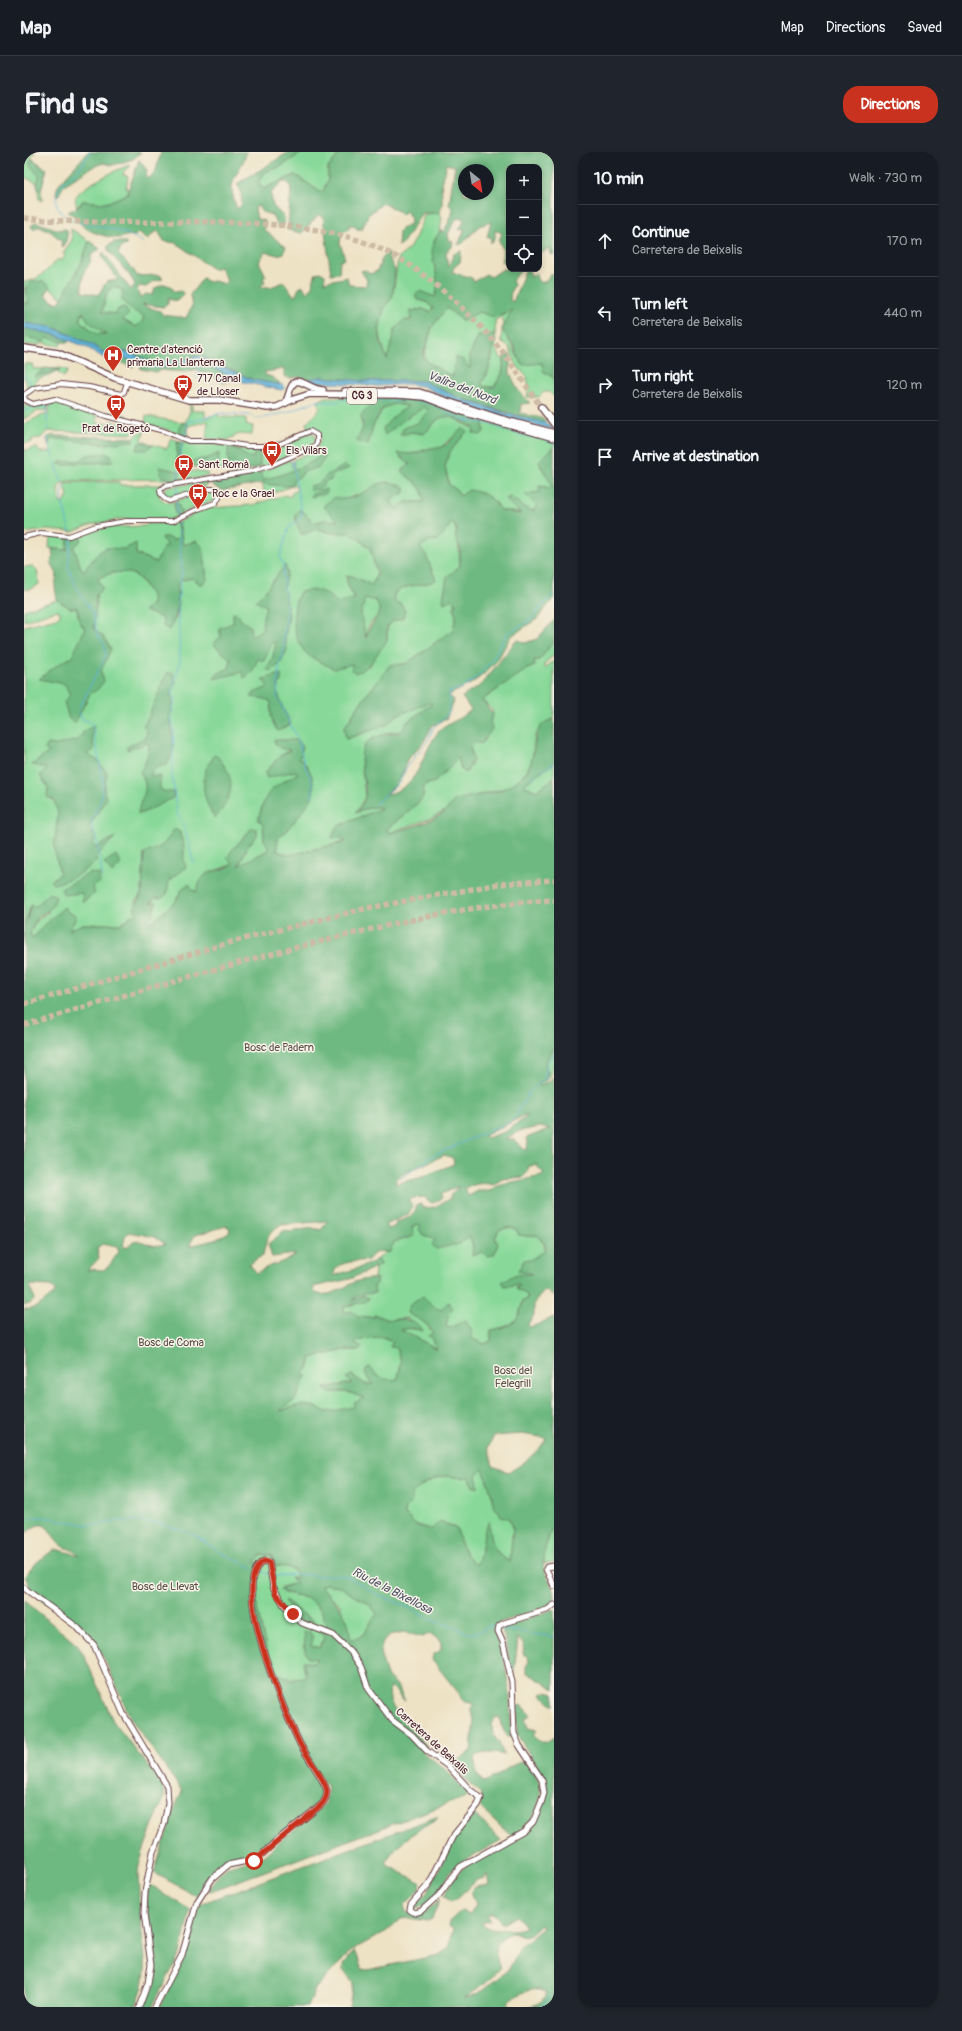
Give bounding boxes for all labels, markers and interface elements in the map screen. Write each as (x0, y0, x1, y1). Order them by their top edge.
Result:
text: Map (20, 16, 51, 40)
text: Map (781, 19, 804, 36)
text: Directions (826, 19, 885, 36)
text: Saved (907, 19, 942, 36)
button: Directions (843, 86, 938, 123)
text: Find us (24, 87, 108, 122)
north arrow (458, 164, 494, 200)
map controls (506, 164, 542, 272)
button: + (506, 164, 542, 200)
text: 10 min (594, 168, 644, 189)
text: Walk · 730 m (849, 170, 922, 186)
button: − (506, 200, 542, 236)
text: Continue (632, 223, 690, 242)
icon: ahead (594, 230, 616, 252)
text: 170 m (887, 233, 922, 249)
button: locate (506, 236, 542, 272)
text: Carretera de Beixalis (632, 242, 742, 258)
text: Turn left (632, 295, 688, 314)
icon: left (594, 302, 616, 324)
text: 440 m (884, 305, 922, 321)
text: Carretera de Beixalis (632, 314, 742, 330)
place label: Centre d'atenció primaria La Llanterna (127, 343, 225, 369)
hospital icon: Centre d'atenció primaria La Llanterna (102, 344, 124, 372)
text: Turn right (632, 367, 693, 386)
water label: Valira del Nord (426, 368, 500, 409)
place label: 717 Canal de Lloser (197, 372, 241, 398)
bus stop icon: 717 Canal de Lloser (172, 373, 194, 401)
icon: right (594, 374, 616, 396)
text: 120 m (886, 377, 922, 393)
text: Carretera de Beixalis (632, 386, 742, 402)
road number: CG 3 (347, 388, 377, 404)
bus stop icon: Prat de Rogetó (105, 393, 127, 421)
place label: Prat de Rogetó (82, 422, 150, 435)
bus stop icon: Els Vilars (261, 439, 283, 467)
place label: Els Vilars (286, 444, 327, 457)
icon: arrive (594, 446, 616, 468)
text: Arrive at destination (632, 447, 759, 466)
bus stop icon: Sant Romà (173, 453, 195, 481)
place label: Sant Romà (198, 458, 249, 471)
bus stop icon: Roc e la Grael (187, 482, 209, 510)
place label: Roc e la Grael (212, 487, 275, 500)
park label: Bosc de Padern (244, 1041, 314, 1054)
park label: Bosc de Coma (138, 1336, 204, 1349)
park label: Bosc del Felegrill (494, 1364, 532, 1390)
water label: Riu de la Bixellosa (350, 1565, 436, 1618)
park label: Bosc de Llevat (132, 1580, 199, 1593)
route end (284, 1605, 302, 1623)
street label: Carretera de Beixalis (393, 1705, 471, 1777)
route start (245, 1852, 263, 1870)

